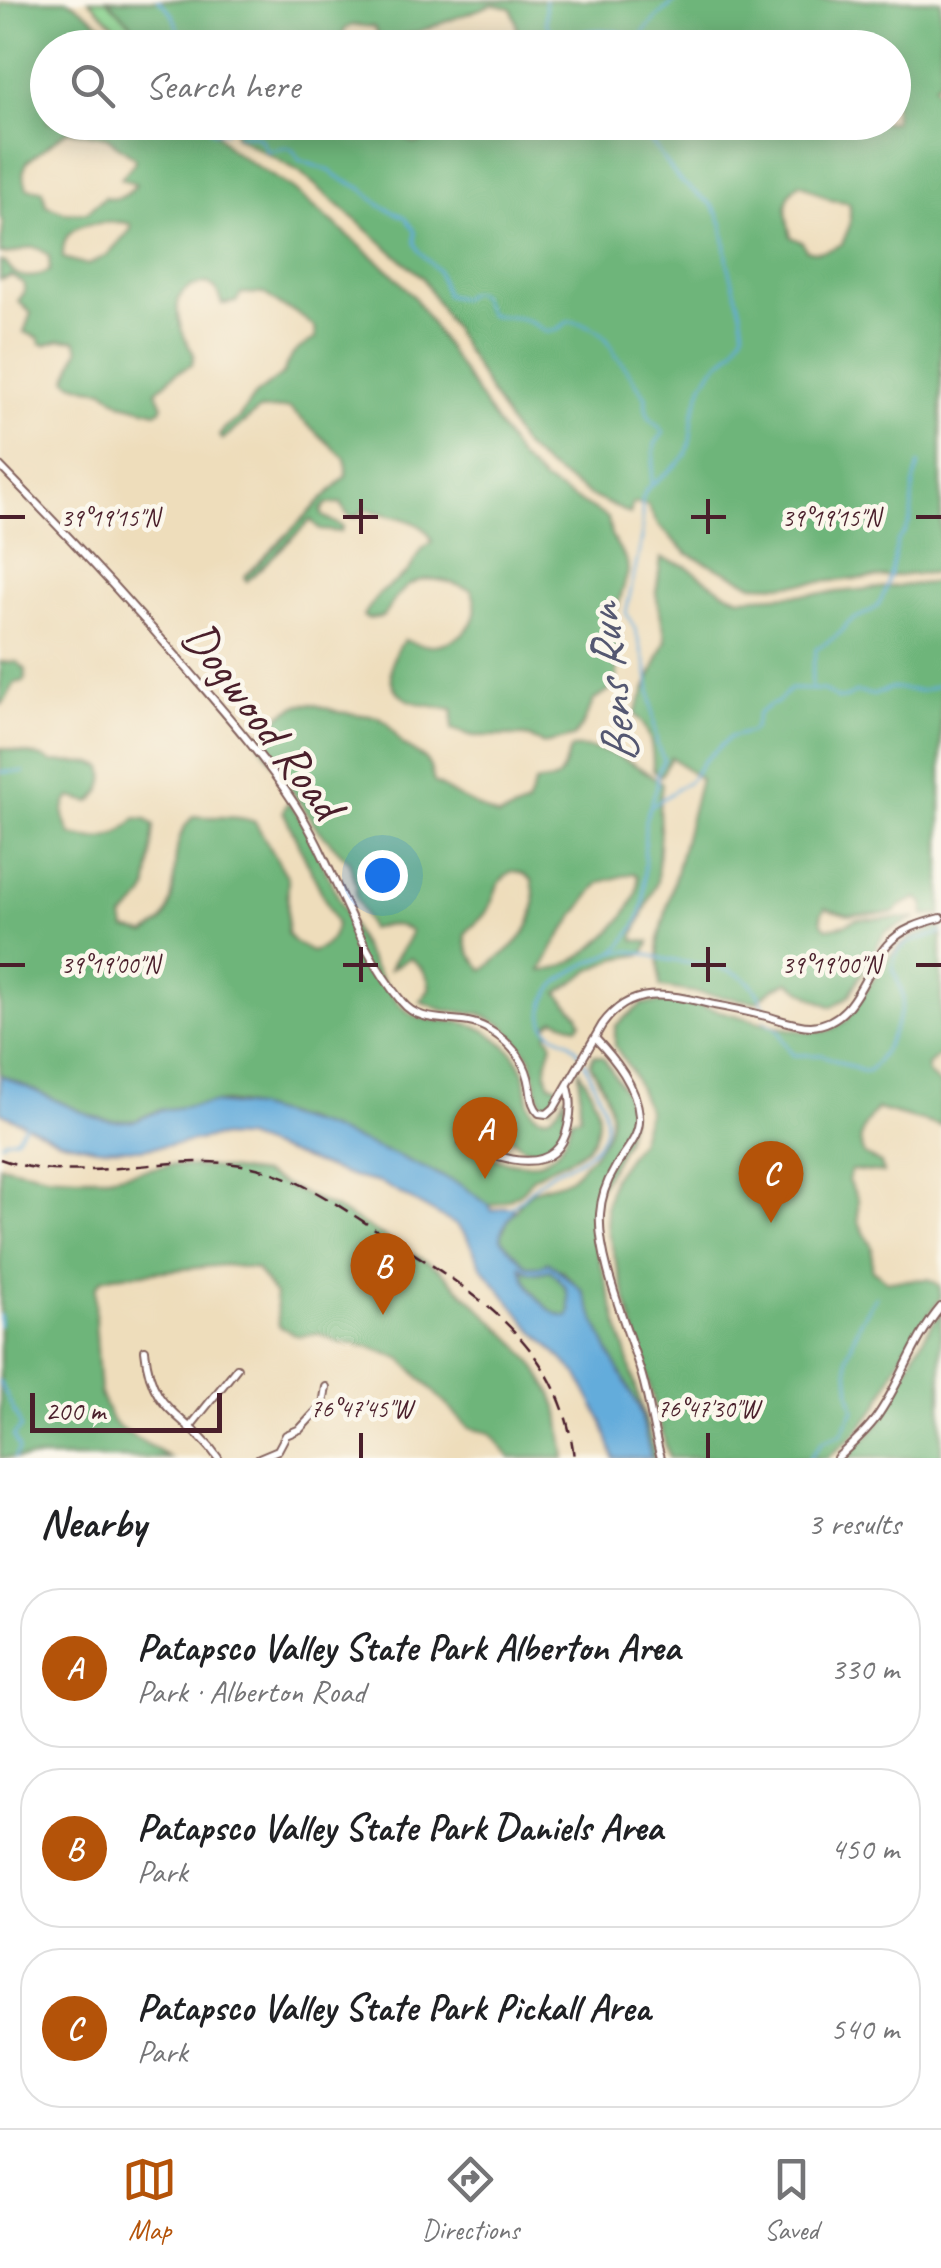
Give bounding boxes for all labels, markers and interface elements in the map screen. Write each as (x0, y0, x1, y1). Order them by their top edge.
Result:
search box (30, 30, 911, 140)
icon: search (65, 58, 120, 113)
text: Search here (145, 62, 300, 109)
text: 39°19'15"N (61, 502, 163, 534)
text: 39°19'15"N (782, 502, 884, 534)
water label: Bens Run (570, 597, 652, 768)
street label: Dogwood Road (170, 609, 361, 836)
your location (357, 850, 408, 901)
text: 39°19'00"N (61, 949, 163, 981)
text: 39°19'00"N (782, 949, 884, 981)
pin: A (452, 1096, 518, 1179)
pin: C (738, 1140, 804, 1223)
pin: B (350, 1232, 416, 1315)
scale bar (30, 1388, 222, 1432)
text: 200 m (45, 1393, 105, 1428)
text: 76°47'45"W (310, 1393, 416, 1425)
text: 76°47'30"W (657, 1393, 763, 1425)
text: Nearby (40, 1497, 146, 1550)
text: 3 results (807, 1503, 901, 1544)
text: Patapsco Valley State Park Alberton Area (137, 1624, 680, 1671)
text: A (66, 1648, 83, 1689)
text: 330 m (830, 1648, 899, 1689)
text: Park · Alberton Road (137, 1671, 365, 1712)
text: Patapsco Valley State Park Daniels Area (137, 1804, 663, 1851)
text: B (66, 1828, 83, 1869)
text: 450 m (830, 1828, 899, 1869)
text: Park (137, 1851, 188, 1892)
text: Patapsco Valley State Park Pickall Area (137, 1984, 650, 2031)
text: C (67, 2008, 82, 2049)
text: 540 m (830, 2008, 899, 2049)
text: Park (137, 2031, 188, 2072)
tab: Map (122, 2152, 177, 2247)
tab: Directions (422, 2152, 519, 2247)
tab: Saved (764, 2152, 819, 2247)

